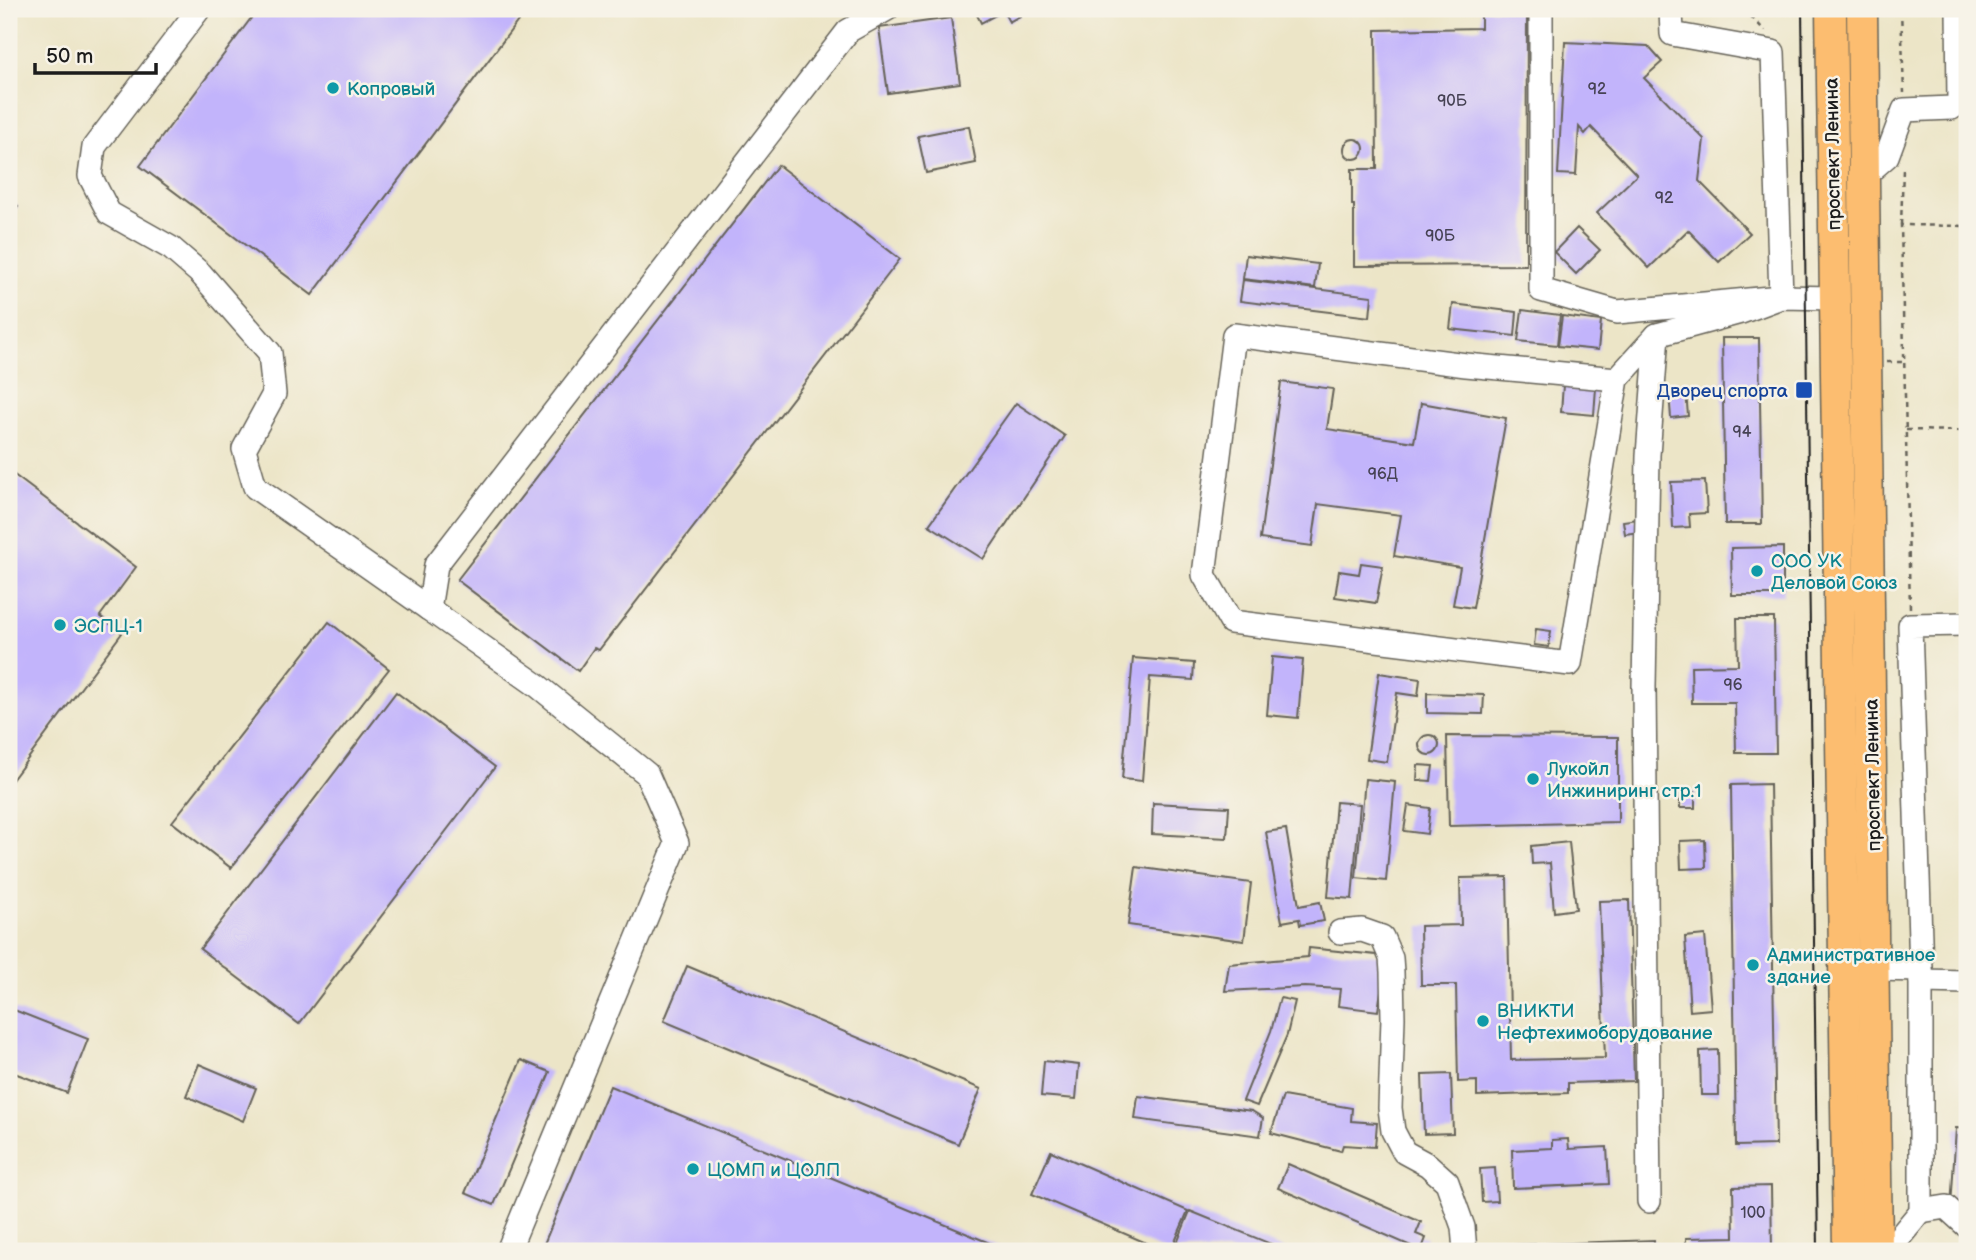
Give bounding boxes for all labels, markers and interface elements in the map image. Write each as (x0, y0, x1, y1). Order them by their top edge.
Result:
scale bar (35, 32, 156, 76)
text: 50 m (46, 44, 93, 69)
street label: проспект Ленина (1821, 77, 1846, 230)
place label: Копровый (347, 78, 435, 101)
marker: Копровый (325, 80, 341, 96)
house number: 92 (1588, 80, 1607, 99)
house number: 90Б (1437, 92, 1468, 111)
house number: 92 (1655, 189, 1674, 208)
house number: 90Б (1425, 227, 1456, 246)
place label: Дворец спорта (1657, 380, 1788, 403)
marker: Дворец спорта (1794, 380, 1814, 400)
house number: 94 (1732, 423, 1752, 442)
house number: 96Д (1368, 465, 1398, 484)
place label: ООО УК Деловой Союз (1771, 550, 1897, 595)
marker: ООО УК Деловой Союз (1749, 563, 1765, 579)
place label: ЭСПЦ-1 (74, 615, 143, 638)
marker: ЭСПЦ-1 (52, 617, 68, 633)
house number: 96 (1723, 676, 1743, 695)
street label: проспект Ленина (1861, 698, 1886, 851)
place label: Лукойл Инжиниринг стр.1 (1546, 758, 1702, 803)
marker: Лукойл Инжиниринг стр.1 (1525, 771, 1541, 787)
place label: Административное здание (1766, 944, 1936, 989)
marker: Административное здание (1745, 957, 1761, 973)
place label: ВНИКТИ Нефтехимоборудование (1497, 1000, 1713, 1045)
marker: ВНИКТИ Нефтехимоборудование (1475, 1013, 1491, 1029)
place label: ЦОМП и ЦОЛП (707, 1159, 840, 1182)
marker: ЦОМП и ЦОЛП (685, 1161, 701, 1177)
house number: 100 (1740, 1204, 1766, 1223)

